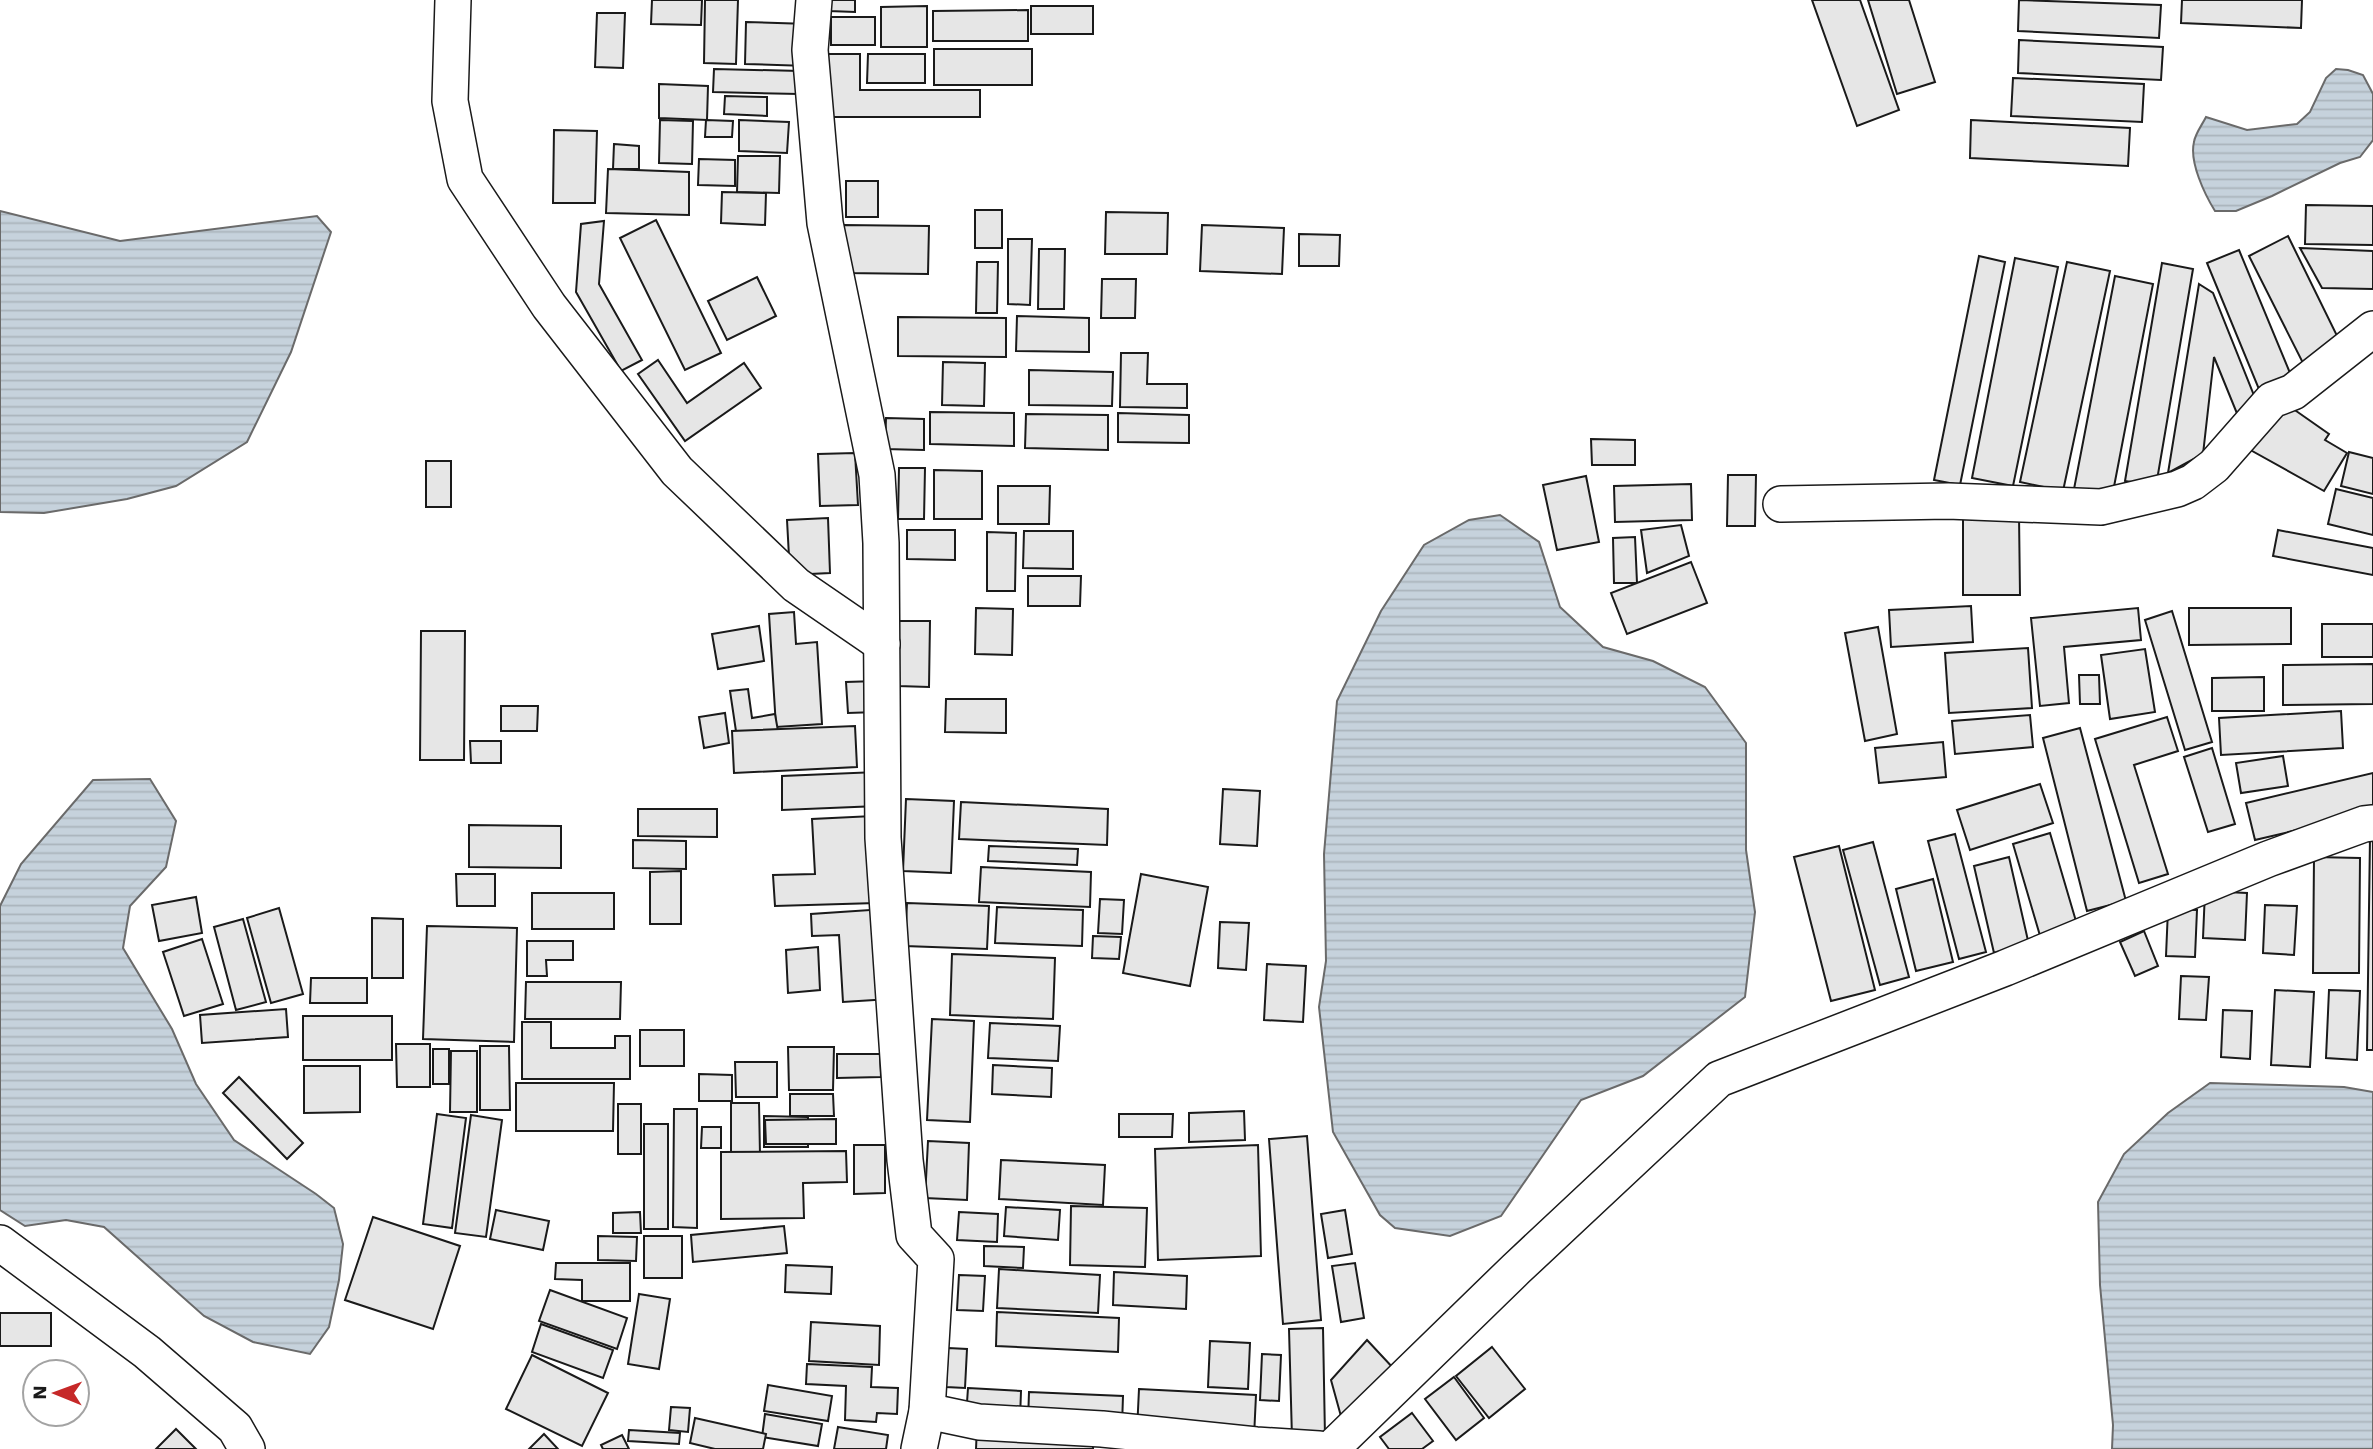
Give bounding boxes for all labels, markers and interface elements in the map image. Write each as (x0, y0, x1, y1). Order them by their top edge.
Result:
north arrow (21, 1358, 91, 1428)
text: N (28, 1385, 51, 1400)

